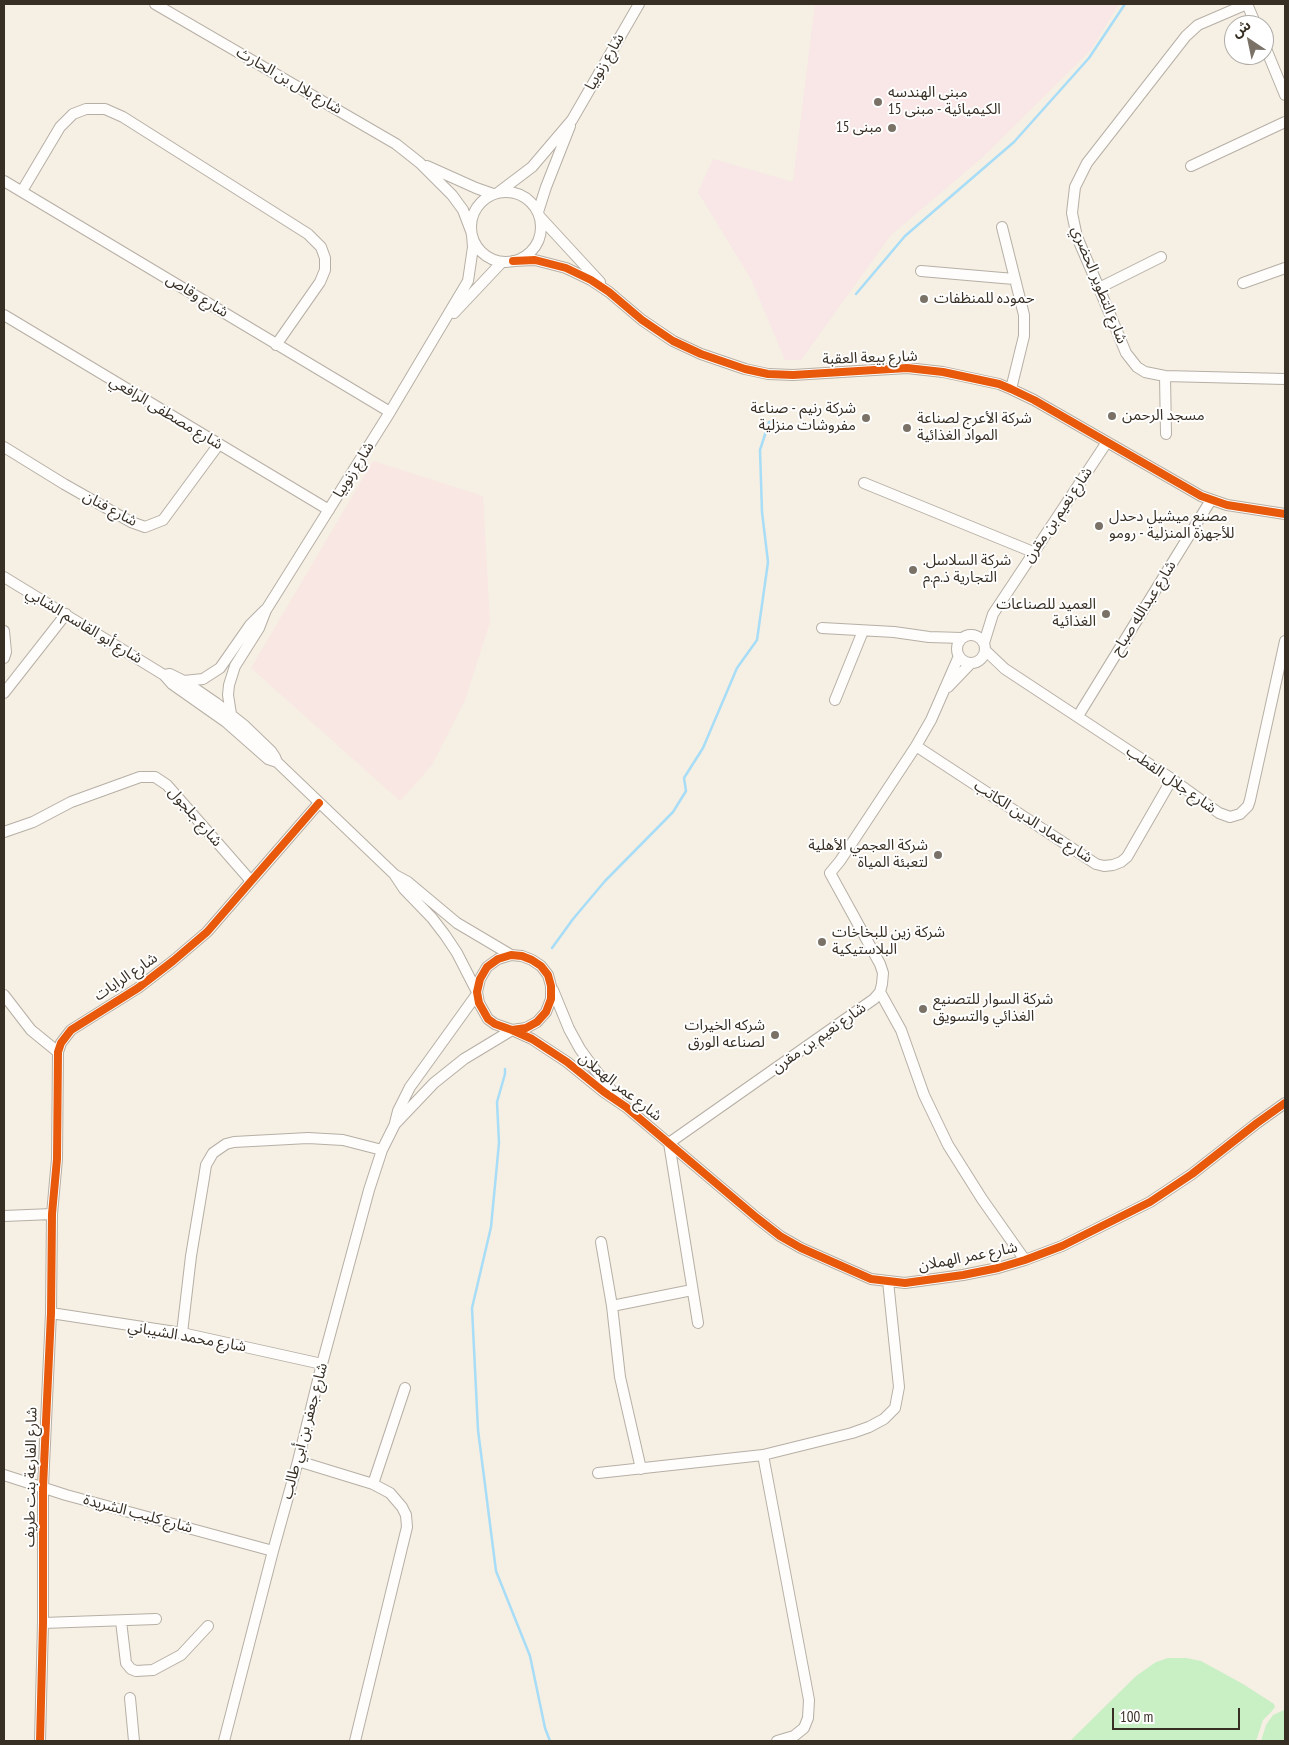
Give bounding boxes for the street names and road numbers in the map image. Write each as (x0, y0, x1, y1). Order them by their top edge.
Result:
street label: شارع زنوبيا (582, 30, 628, 94)
street label: شارع بلال بن الحارث (233, 43, 345, 119)
street label: شارع التطوير الحضري (1067, 223, 1131, 347)
street label: شارع وقاص (162, 270, 232, 322)
street label: شارع بيعة العقبة (822, 347, 918, 369)
street label: شارع مصطفى الرافعي (106, 372, 226, 454)
street label: شارع زنوبيا (330, 439, 378, 501)
street label: شارع نعيم بن مقرن (1019, 464, 1097, 566)
street label: شارع فنان (80, 487, 140, 531)
street label: شارع عبدالله صباح (1108, 557, 1180, 659)
street label: شارع أبو القاسم الشابي (23, 584, 145, 668)
street label: شارع جلال القطب (1123, 742, 1219, 818)
street label: شارع عماد الدين الكاتب (970, 777, 1096, 867)
street label: شارع جلجول (164, 784, 226, 850)
street label: شارع الرايات (91, 949, 161, 1005)
street label: شارع نعيم بن مقرن (768, 999, 870, 1077)
street label: شارع عمر الهملان (575, 1049, 665, 1125)
street label: شارع عمر الهملان (917, 1239, 1019, 1275)
street label: شارع محمد الشيباني (126, 1318, 248, 1356)
street label: شارع جعفر بن أبي طالب (278, 1361, 332, 1501)
street label: شارع الفارعة بنت طريف (21, 1407, 41, 1547)
street label: شارع كليب الشريدة (81, 1491, 195, 1537)

